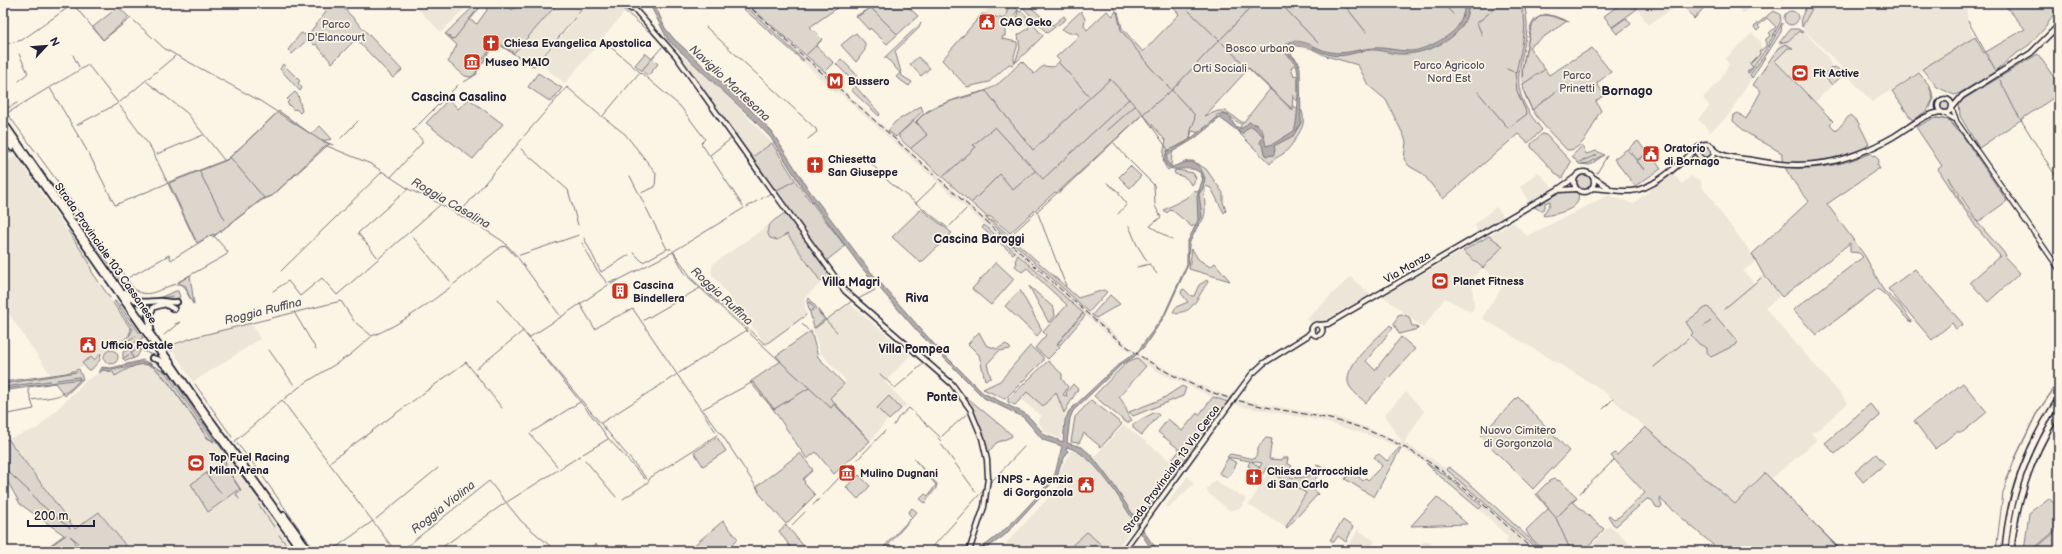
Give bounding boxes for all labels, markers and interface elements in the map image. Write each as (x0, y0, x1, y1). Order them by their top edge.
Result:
public building icon: CAG Geko (977, 12, 997, 32)
place label: CAG Geko (1000, 16, 1052, 29)
park label: Parco D'Elancourt (307, 18, 366, 44)
north arrow (26, 26, 66, 66)
church icon: Chiesa Evangelica Apostolica (481, 33, 501, 53)
text: N (47, 35, 62, 48)
place label: Chiesa Evangelica Apostolica (504, 37, 652, 50)
water label: Naviglio Martesana (686, 42, 773, 125)
park label: Bosco urbano (1225, 42, 1295, 55)
museum icon: Museo MAIO (462, 52, 482, 72)
place label: Museo MAIO (485, 56, 550, 69)
park label: Parco Agricolo Nord Est (1413, 59, 1485, 85)
park label: Orti Sociali (1193, 62, 1247, 75)
sports icon: Fit Active (1790, 63, 1810, 83)
place label: Fit Active (1813, 67, 1859, 80)
park label: Parco Prinetti (1559, 69, 1595, 95)
metro station icon: Bussero (825, 71, 845, 91)
place label: Bussero (848, 75, 889, 88)
district label: Bornago (1601, 83, 1653, 99)
district label: Cascina Casalino (411, 90, 507, 105)
place label: Oratorio di Bornago (1664, 142, 1719, 168)
public building icon: Oratorio di Bornago (1641, 144, 1661, 164)
place label: Chiesetta San Giuseppe (828, 153, 898, 179)
church icon: Chiesetta San Giuseppe (805, 155, 825, 175)
water label: Roggia Casalina (409, 175, 493, 232)
street label: Strada Provinciale 103 Cassanese (52, 180, 160, 327)
district label: Cascina Baroggi (934, 232, 1024, 247)
street label: Via Monza (1382, 249, 1433, 286)
water label: Roggia Ruffina (688, 264, 756, 329)
sports icon: Planet Fitness (1430, 271, 1450, 291)
district label: Villa Magri (822, 275, 880, 290)
place label: Planet Fitness (1453, 275, 1525, 288)
place label: Cascina Bindellera (633, 279, 685, 305)
building icon: Cascina Bindellera (610, 281, 630, 301)
district label: Riva (905, 291, 929, 306)
water label: Roggia Ruffina (223, 295, 304, 328)
public building icon: Ufficio Postale (78, 335, 98, 355)
place label: Ufficio Postale (101, 339, 173, 352)
district label: Villa Pompea (878, 342, 950, 357)
district label: Ponte (926, 390, 958, 405)
street label: Strada Provinciale 13 Via Cerca (1120, 403, 1222, 536)
park label: Nuovo Cimitero di Gorgonzola (1480, 424, 1556, 450)
place label: Top Fuel Racing Milan Arena (209, 451, 289, 477)
sports icon: Top Fuel Racing Milan Arena (186, 453, 206, 473)
museum icon: Mulino Dugnani (837, 463, 857, 483)
place label: Chiesa Parrocchiale di San Carlo (1267, 465, 1368, 491)
place label: Mulino Dugnani (860, 467, 938, 480)
church icon: Chiesa Parrocchiale di San Carlo (1244, 467, 1264, 487)
place label: INPS - Agenzia di Gorgonzola (997, 473, 1073, 499)
public building icon: INPS - Agenzia di Gorgonzola (1076, 475, 1096, 495)
water label: Roggia Violina (408, 478, 479, 537)
scale bar (28, 502, 94, 528)
text: 200 m (34, 509, 68, 524)

